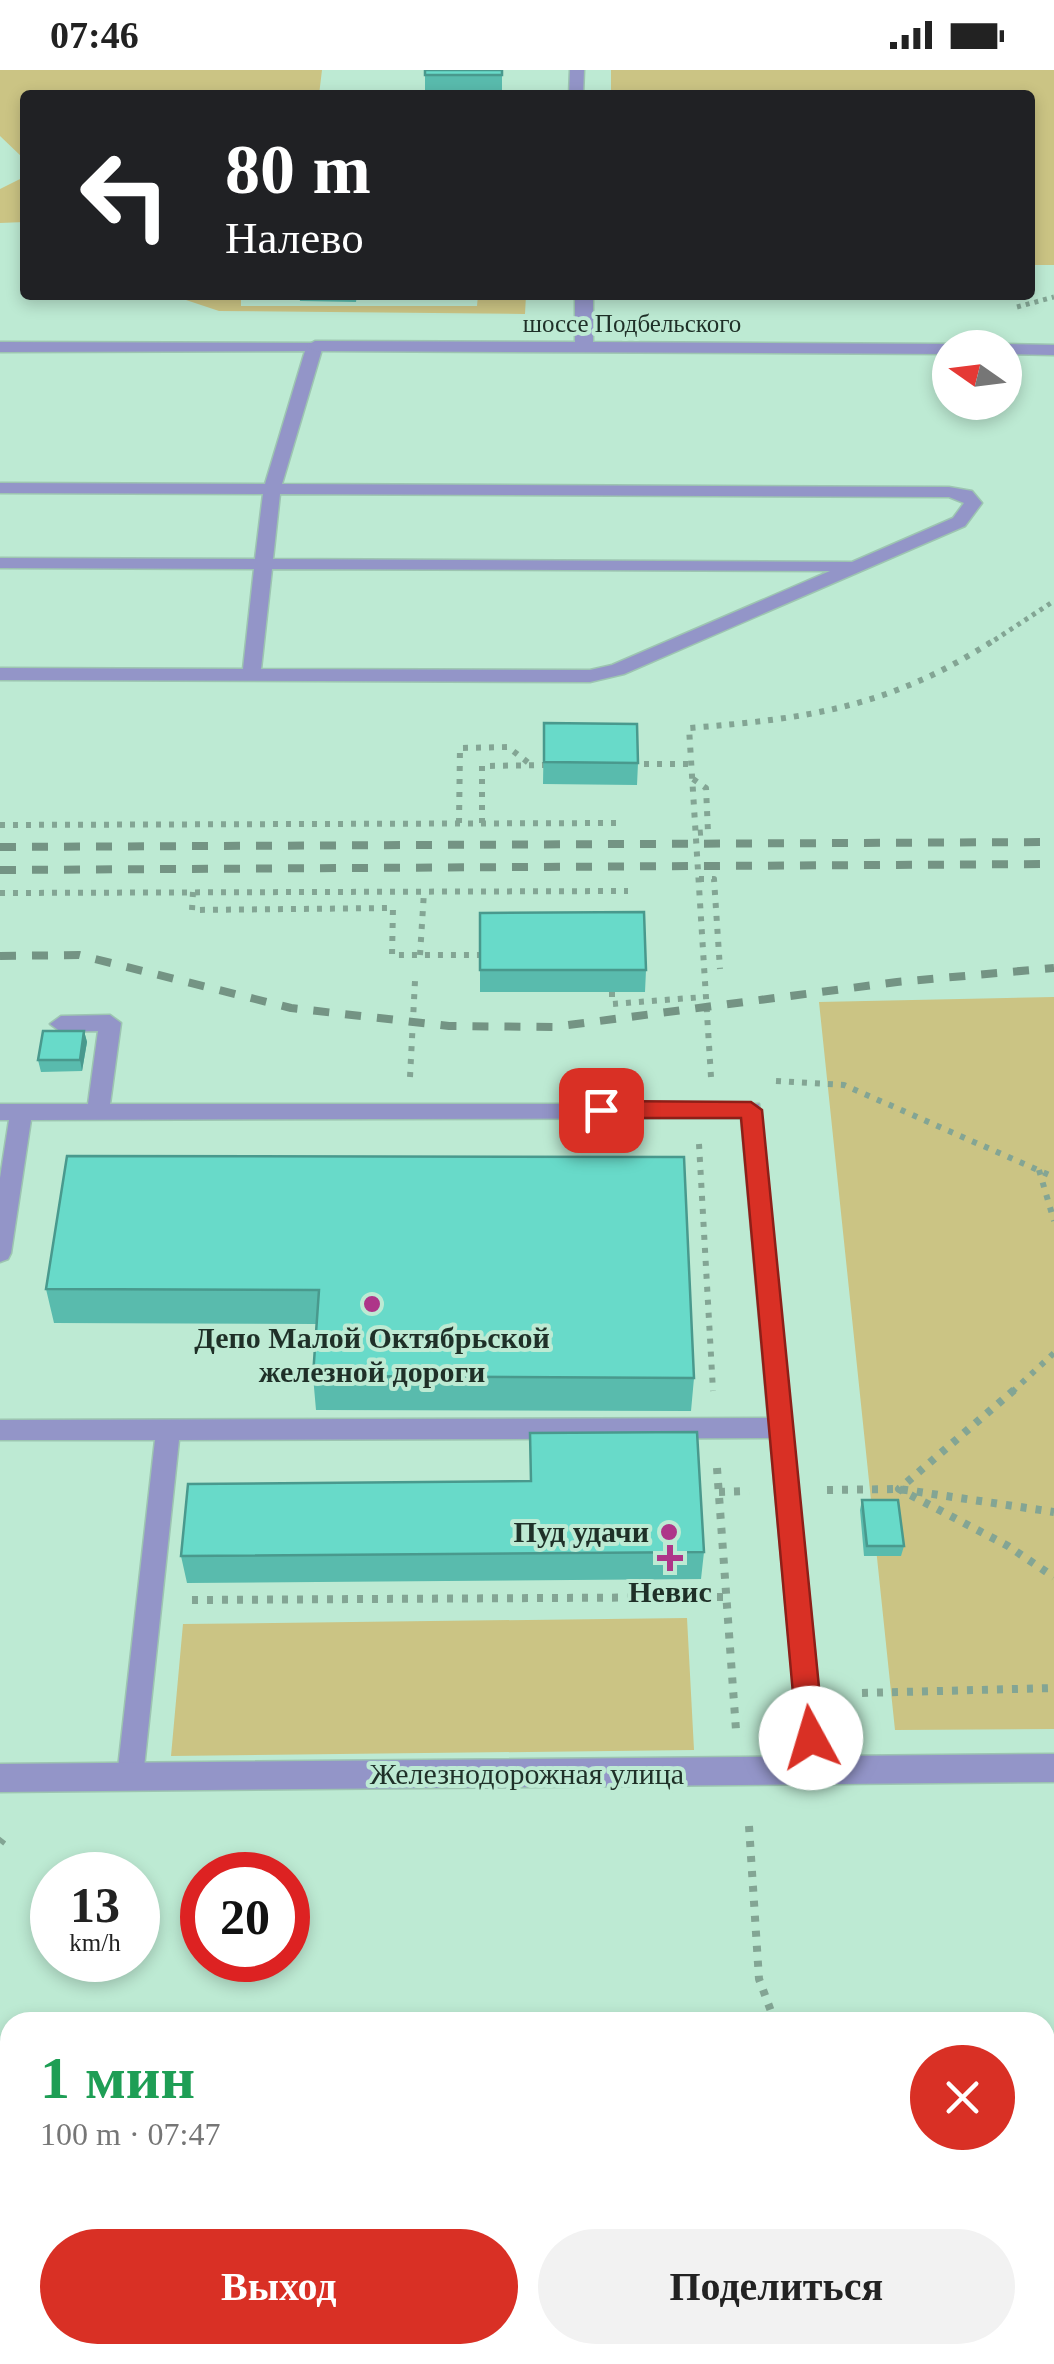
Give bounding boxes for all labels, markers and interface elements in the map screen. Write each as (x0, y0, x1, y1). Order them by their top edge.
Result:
text: 07:46 (50, 14, 139, 56)
icon: left (60, 130, 190, 260)
text: 80 m (225, 131, 371, 208)
text: Налево (225, 213, 364, 263)
street label: шоссе Подбельского (523, 310, 741, 337)
north arrow (932, 330, 1022, 420)
map controls (932, 330, 1022, 420)
pin (559, 1068, 644, 1153)
icon: arrive (574, 1083, 629, 1138)
marker: Депо Малой Октябрьской железной дороги (361, 1293, 383, 1315)
place label: Депо Малой Октябрьской железной дороги (194, 1321, 550, 1388)
place label: Пуд удачи (514, 1515, 649, 1548)
marker: Пуд удачи (658, 1521, 680, 1543)
marker: Невис (659, 1547, 681, 1569)
place label: Невис (628, 1575, 712, 1608)
position arrow (759, 1686, 863, 1790)
street label: Железнодорожная улица (370, 1757, 684, 1790)
speed limit sign: 20 (180, 1852, 310, 1982)
text: 13 (70, 1877, 120, 1933)
text: km/h (69, 1929, 121, 1956)
text: 1 мин (40, 2045, 195, 2111)
button: close (910, 2045, 1015, 2150)
text: 100 m · 07:47 (40, 2116, 220, 2152)
button: Выход (40, 2229, 518, 2344)
button: Поделиться (538, 2229, 1015, 2344)

